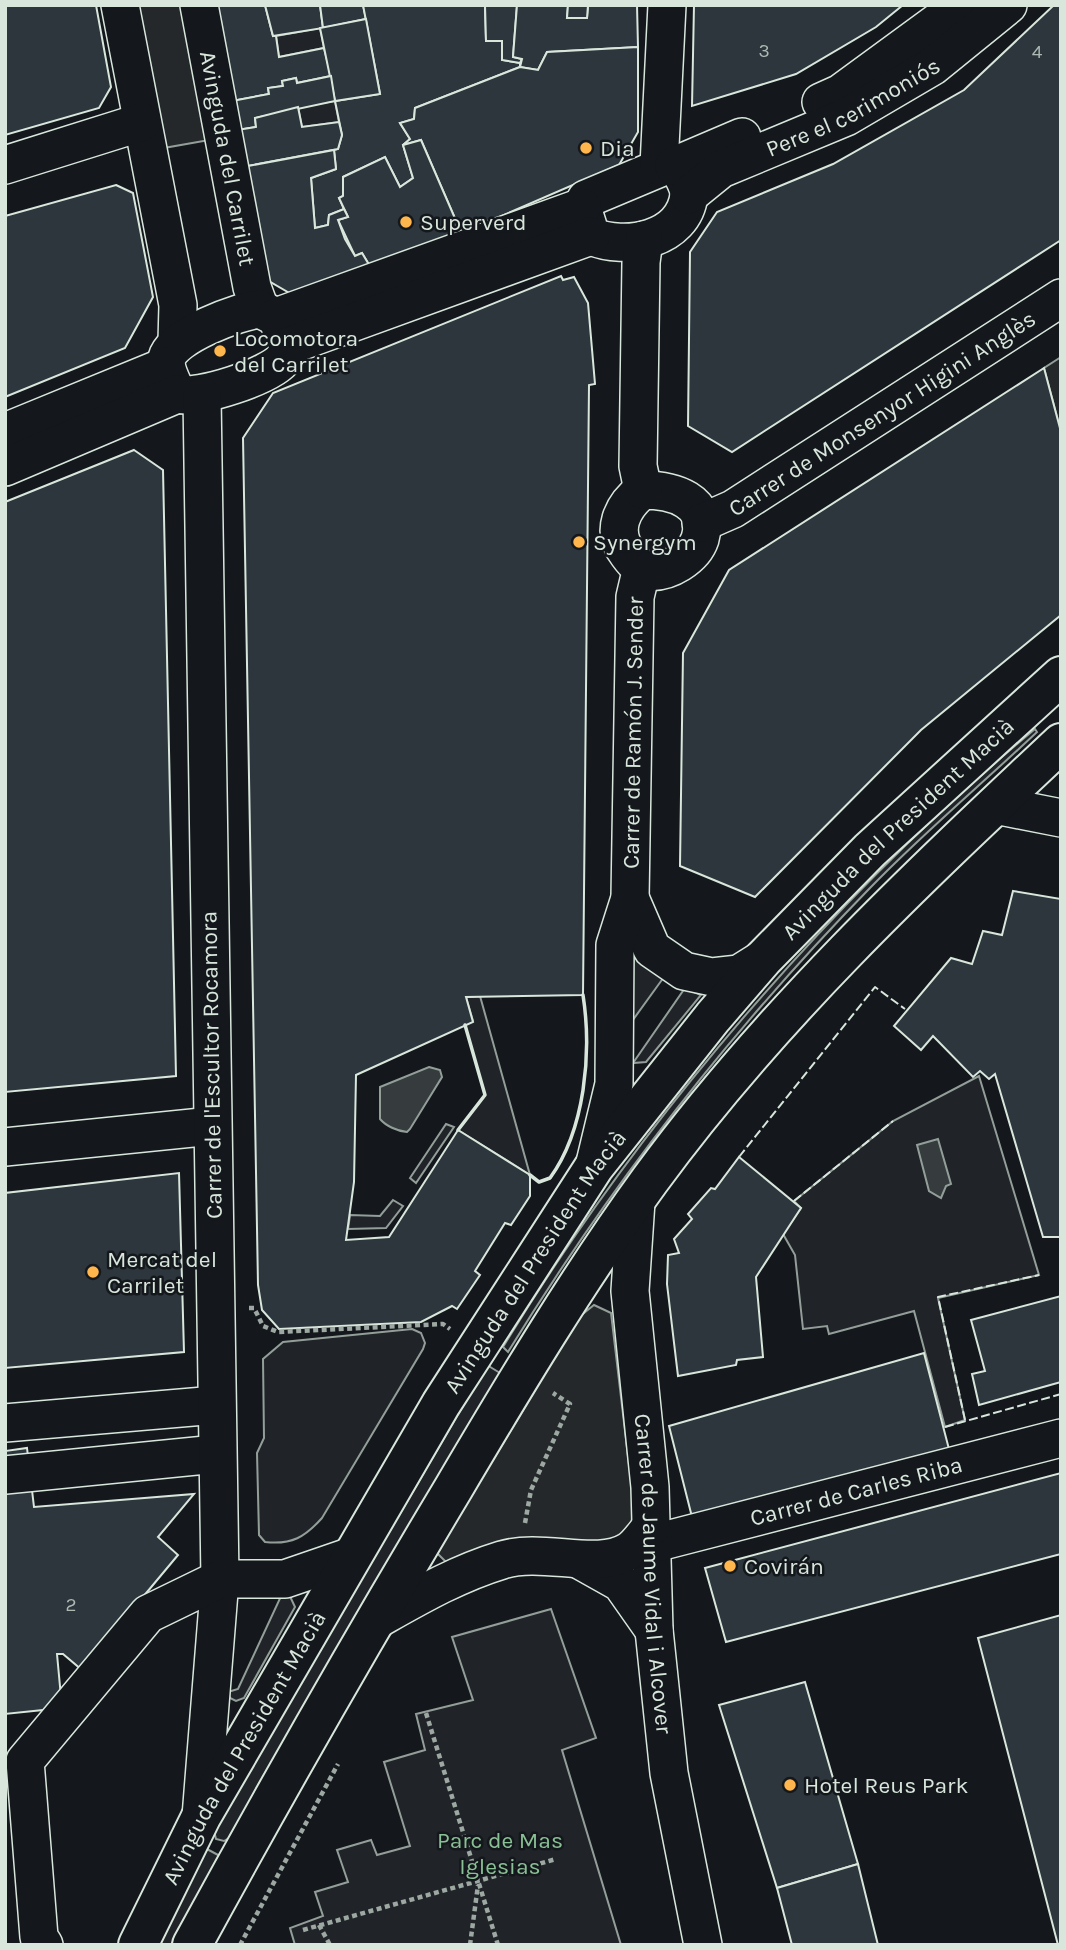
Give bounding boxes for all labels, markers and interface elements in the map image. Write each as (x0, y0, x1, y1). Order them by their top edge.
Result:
house number: 3 (758, 40, 770, 62)
house number: 4 (1032, 41, 1043, 63)
street label: Avinguda del Carrilet (194, 49, 261, 269)
street label: Pere el cerimoniós (762, 52, 945, 163)
place label: Dia (600, 135, 635, 162)
marker: Dia (578, 140, 594, 156)
place label: Superverd (420, 209, 527, 236)
marker: Superverd (398, 214, 414, 230)
street label: Carrer de Monsenyor Higini Anglès (724, 305, 1041, 522)
place label: Locomotora del Carrilet (234, 325, 358, 378)
marker: Locomotora del Carrilet (212, 343, 228, 359)
place label: Synergym (593, 529, 697, 556)
marker: Synergym (571, 534, 587, 550)
street label: Carrer de Ramón J. Sender (617, 596, 649, 869)
street label: Avinguda del President Macià (777, 713, 1020, 946)
street label: Carrer de l'Escultor Rocamora (195, 911, 228, 1219)
street label: Avinguda del President Macià (439, 1125, 632, 1398)
place label: Mercat del Carrilet (107, 1246, 217, 1299)
marker: Mercat del Carrilet (85, 1264, 101, 1280)
street label: Carrer de Jaume Vidal i Alcover (629, 1412, 678, 1736)
street label: Carrer de Carles Riba (747, 1451, 965, 1532)
place label: Covirán (744, 1553, 824, 1580)
marker: Covirán (722, 1558, 738, 1574)
house number: 2 (65, 1594, 77, 1616)
street label: Avinguda del President Macià (157, 1606, 332, 1889)
place label: Hotel Reus Park (804, 1772, 968, 1799)
marker: Hotel Reus Park (782, 1777, 798, 1793)
park label: Parc de Mas Iglesias (437, 1827, 563, 1880)

